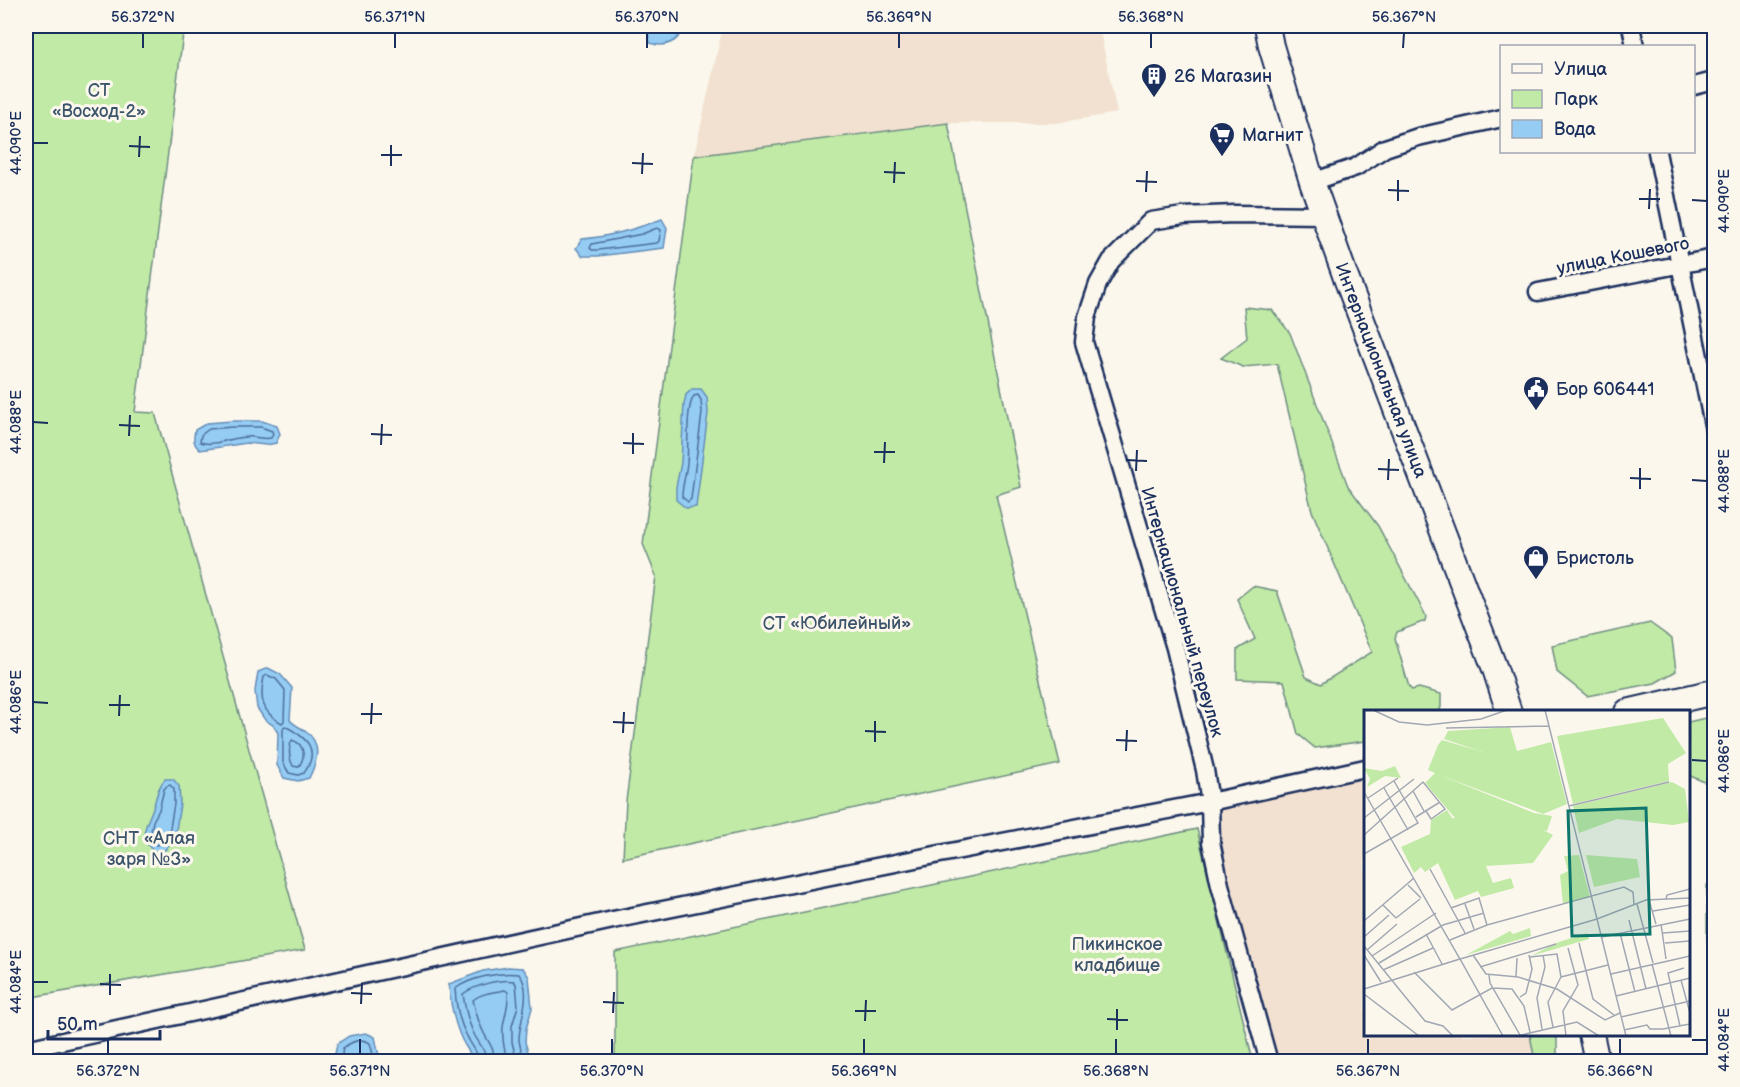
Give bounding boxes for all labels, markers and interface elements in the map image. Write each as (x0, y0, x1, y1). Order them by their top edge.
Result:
text: 56.372°N (111, 8, 175, 27)
text: 56.371°N (364, 8, 426, 27)
text: 56.370°N (615, 8, 679, 27)
text: 56.369°N (866, 8, 932, 27)
text: 56.368°N (1118, 8, 1184, 27)
text: 56.367°N (1372, 8, 1436, 27)
legend (1500, 45, 1695, 153)
text: Улица (1554, 59, 1608, 80)
building icon: 26 Магазин (1139, 61, 1169, 99)
place label: 26 Магазин (1174, 66, 1272, 87)
park label: СТ «Восход-2» (52, 80, 146, 122)
text: Парк (1554, 89, 1598, 110)
text: 44.090°E (7, 111, 26, 175)
text: Вода (1554, 119, 1596, 140)
supermarket icon: Магнит (1207, 120, 1237, 158)
place label: Магнит (1242, 125, 1304, 146)
text: 44.090°E (1715, 169, 1734, 233)
street label: улица Кошевого (1555, 233, 1691, 279)
street label: Интернациональная улица (1331, 260, 1432, 481)
public building icon: Бор 606441 (1521, 374, 1551, 412)
place label: Бор 606441 (1556, 379, 1654, 400)
text: 44.088°E (7, 390, 26, 454)
text: 44.088°E (1715, 449, 1734, 513)
street label: Интернациональный переулок (1136, 484, 1228, 740)
shop icon: Бристоль (1521, 543, 1551, 581)
place label: Бристоль (1556, 548, 1634, 569)
park label: СТ «Юбилейный» (763, 613, 911, 634)
text: 44.086°E (7, 670, 26, 734)
inset map (1364, 710, 1689, 1036)
text: 44.086°E (1715, 729, 1734, 793)
park label: СНТ «Алая заря №3» (103, 828, 195, 870)
park label: Пикинское кладбище (1072, 934, 1162, 976)
text: 44.084°E (7, 950, 26, 1014)
scale bar (48, 1003, 160, 1041)
text: 44.084°E (1715, 1008, 1734, 1072)
text: 50 m (57, 1014, 98, 1035)
text: 56.372°N (76, 1062, 140, 1081)
text: 56.371°N (329, 1062, 391, 1081)
text: 56.370°N (580, 1062, 644, 1081)
text: 56.369°N (831, 1062, 897, 1081)
text: 56.368°N (1083, 1062, 1149, 1081)
text: 56.367°N (1336, 1062, 1400, 1081)
text: 56.366°N (1587, 1062, 1653, 1081)

